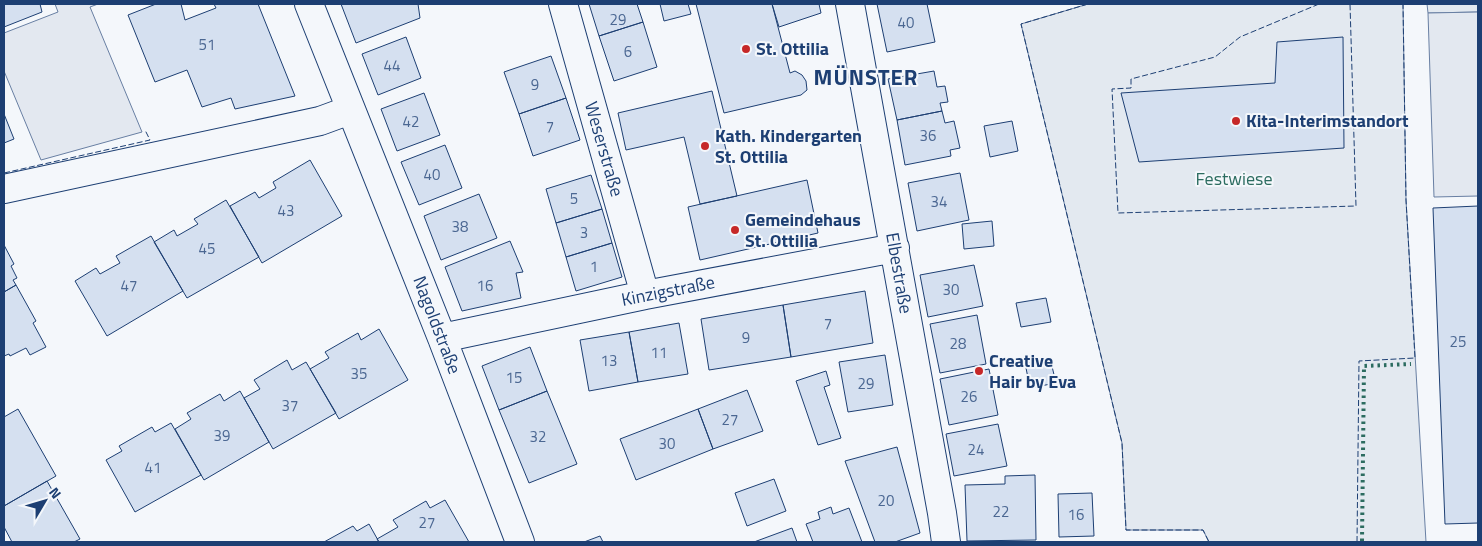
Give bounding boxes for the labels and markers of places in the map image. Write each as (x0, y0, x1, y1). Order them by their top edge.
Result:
place label: St. Ottilia (756, 35, 829, 62)
marker: St. Ottilia (740, 43, 752, 55)
place label: Kita-Interimstandort (1246, 107, 1409, 134)
marker: Kita-Interimstandort (1230, 115, 1242, 127)
place label: Kath. Kindergarten St. Ottilia (715, 122, 862, 170)
marker: Kath. Kindergarten St. Ottilia (699, 140, 711, 152)
place label: Gemeindehaus St. Ottilia (745, 206, 861, 254)
marker: Gemeindehaus St. Ottilia (729, 224, 741, 236)
place label: Creative Hair by Eva (989, 347, 1076, 395)
marker: Creative Hair by Eva (973, 365, 985, 377)

